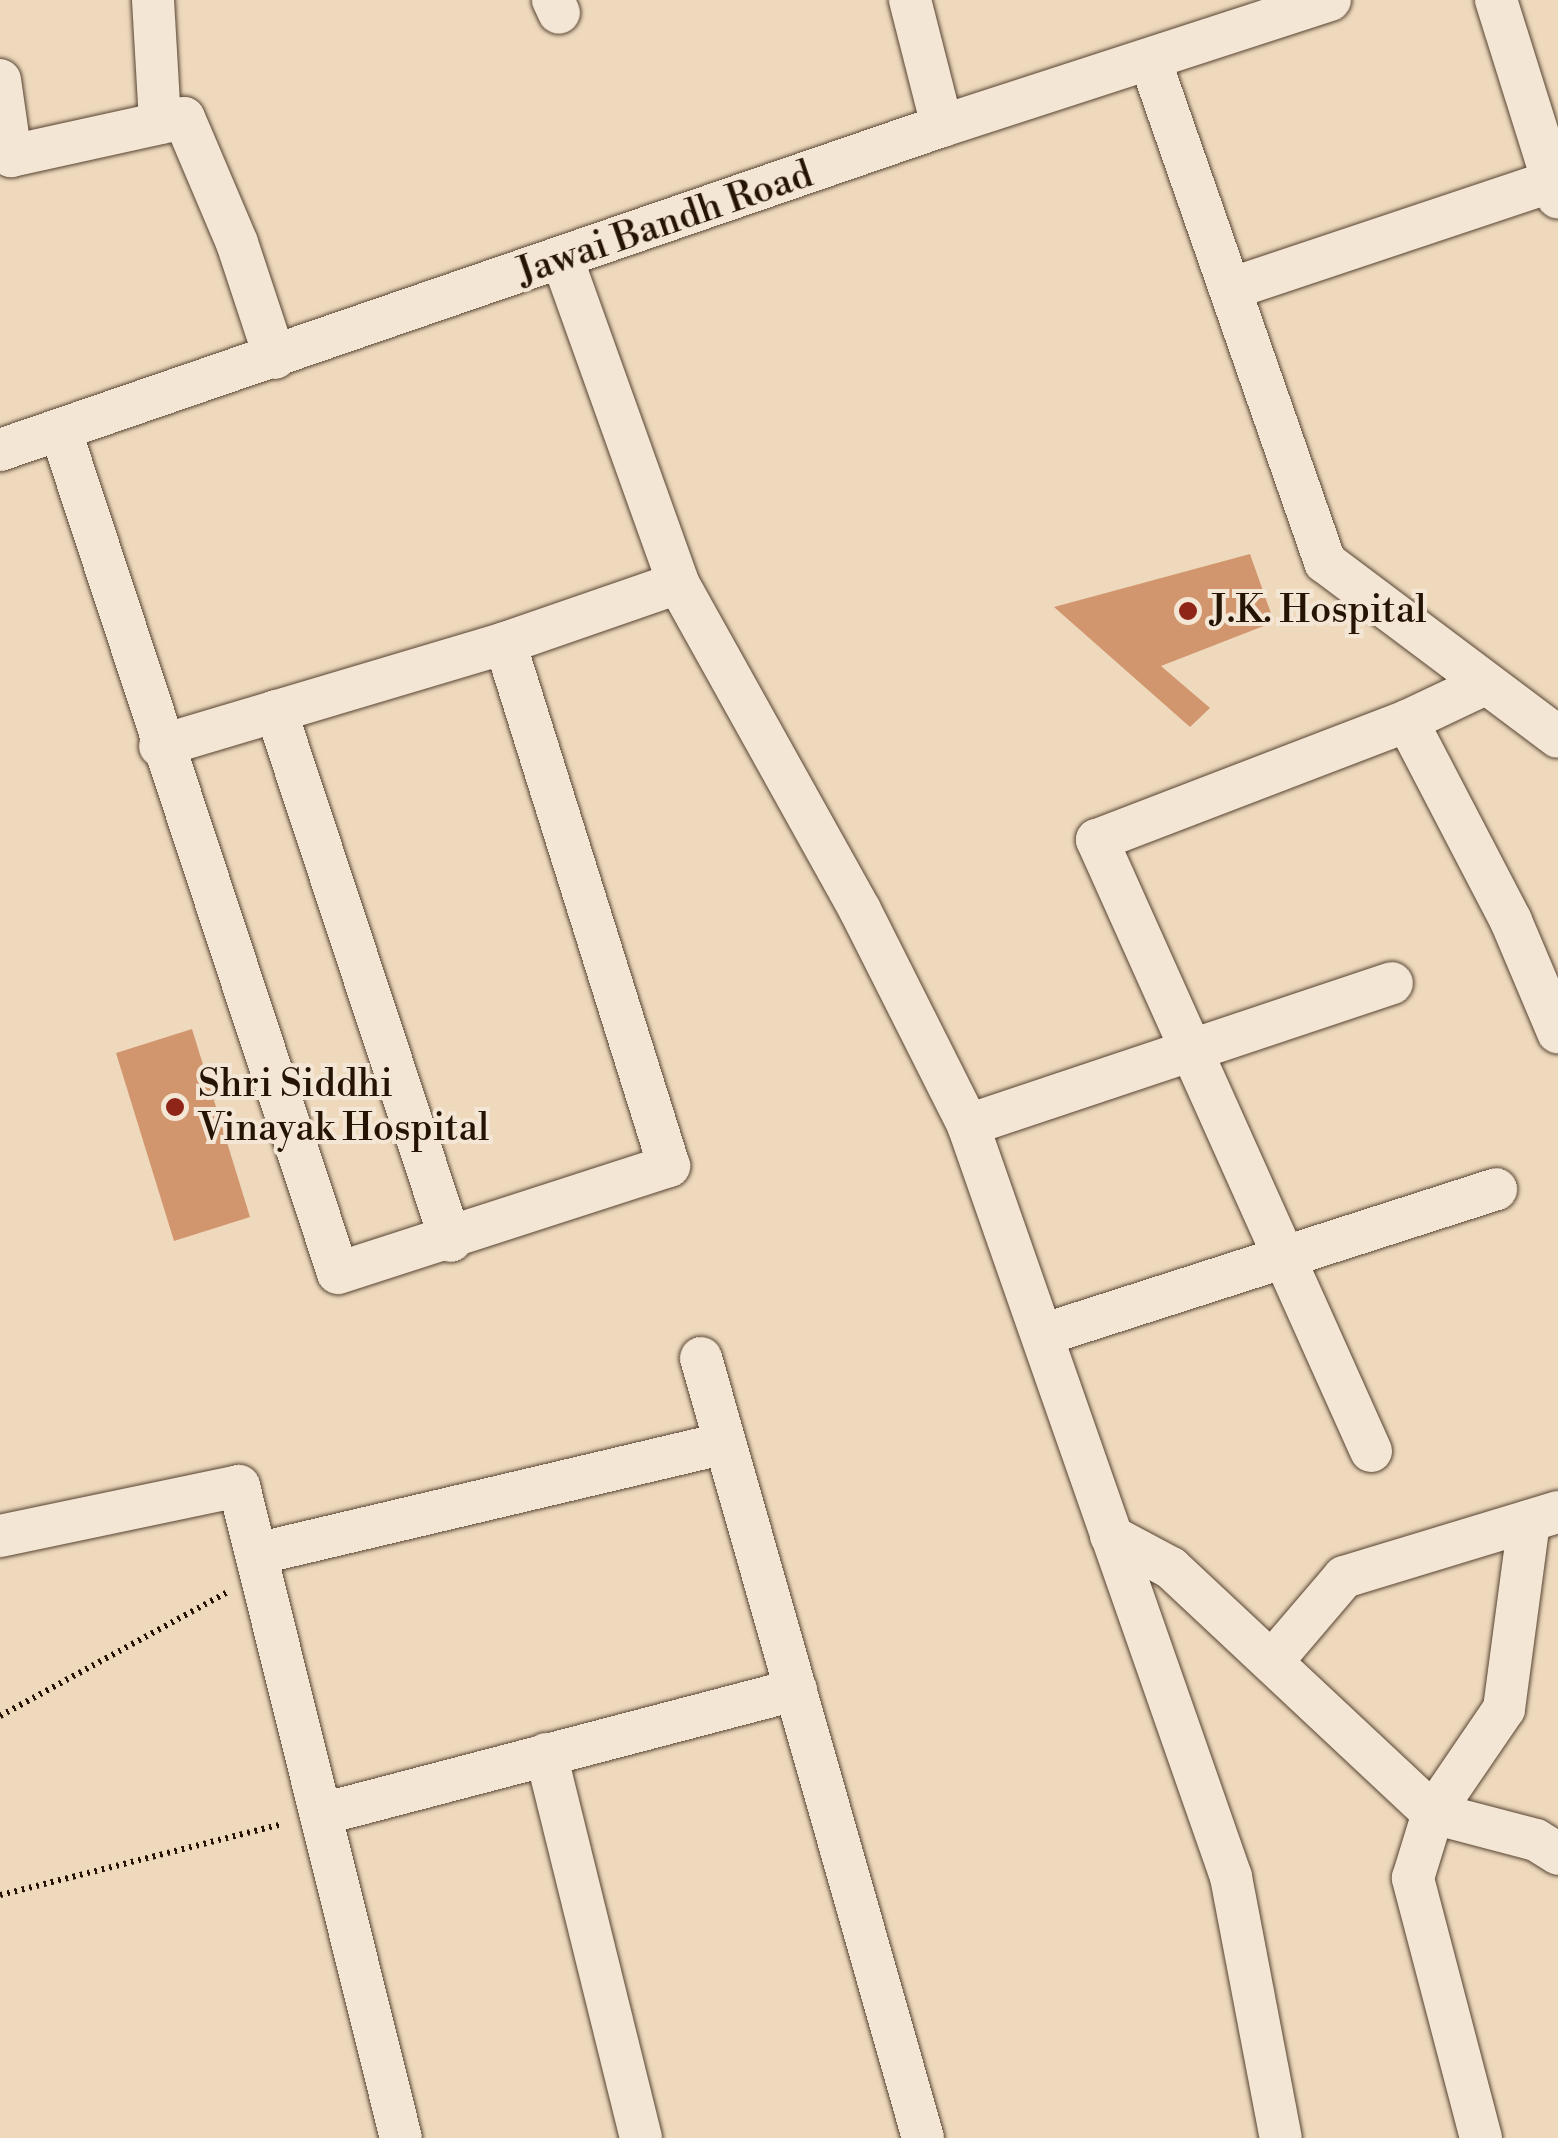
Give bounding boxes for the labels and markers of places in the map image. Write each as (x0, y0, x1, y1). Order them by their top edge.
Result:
place label: J.K. Hospital (1210, 588, 1427, 634)
marker: J.K. Hospital (1175, 598, 1201, 624)
place label: Shri Siddhi Vinayak Hospital (198, 1062, 489, 1152)
marker: Shri Siddhi Vinayak Hospital (162, 1094, 188, 1120)

